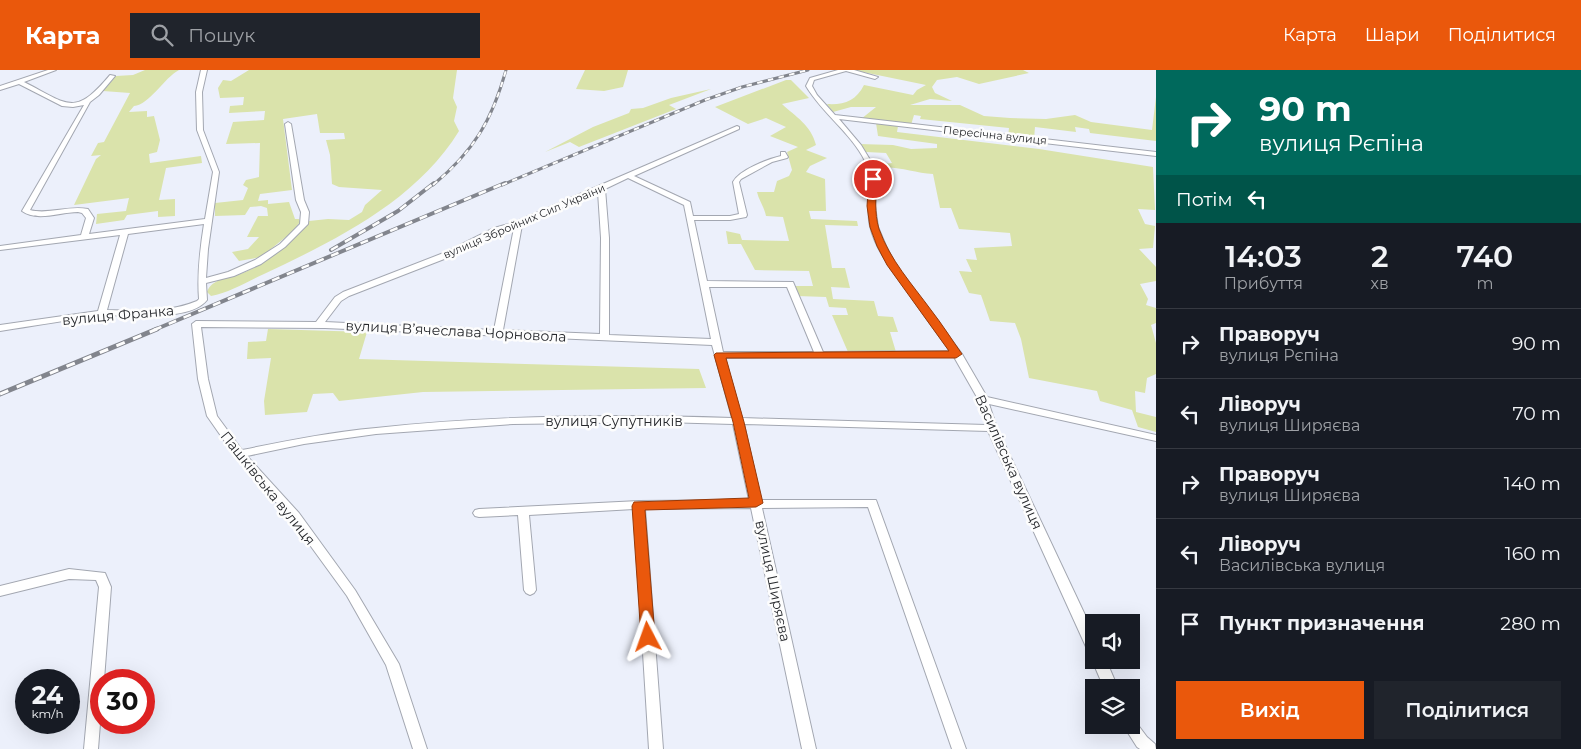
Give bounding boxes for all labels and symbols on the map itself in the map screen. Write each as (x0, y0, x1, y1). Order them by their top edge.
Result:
street label: Пересічна вулиця (943, 123, 1047, 147)
pin (852, 158, 894, 200)
street label: вулиця Збройних Сил України (441, 180, 607, 262)
street label: вулиця Франка (61, 301, 175, 329)
street label: вулиця Вʼячеслава Чорновола (345, 316, 567, 346)
street label: Василівська вулиця (971, 392, 1047, 532)
street label: вулиця Супутників (545, 412, 683, 430)
street label: Пашківська вулиця (217, 427, 319, 549)
street label: вулиця Ширяєва (751, 519, 795, 643)
position arrow (621, 610, 673, 662)
speed limit sign: 30 (90, 669, 155, 734)

